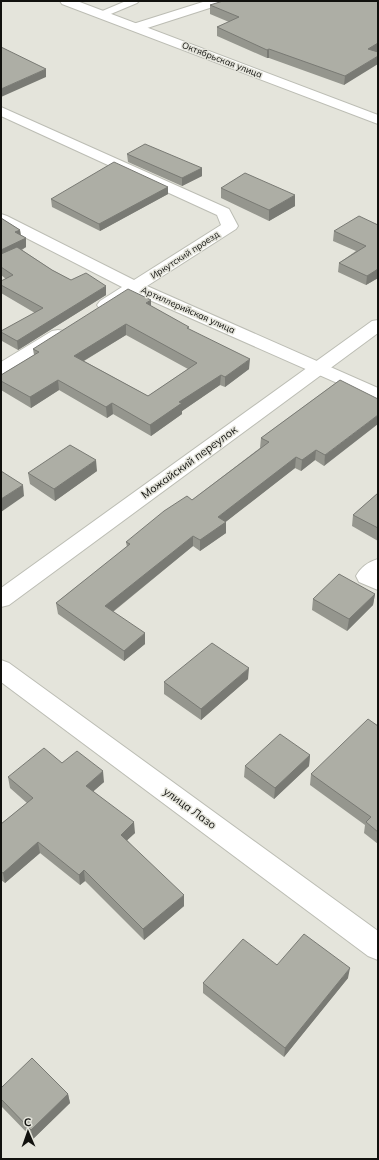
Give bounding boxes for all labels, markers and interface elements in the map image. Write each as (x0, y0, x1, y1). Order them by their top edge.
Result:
street label: Октябрьская улица (180, 39, 264, 81)
street label: Иркутский проезд (148, 228, 222, 282)
street label: Артиллерийская улица (139, 284, 237, 336)
street label: Можайский переулок (138, 422, 240, 502)
street label: улица Лазо (161, 784, 219, 832)
north arrow (8, 1112, 48, 1152)
text: С (24, 1115, 32, 1129)

